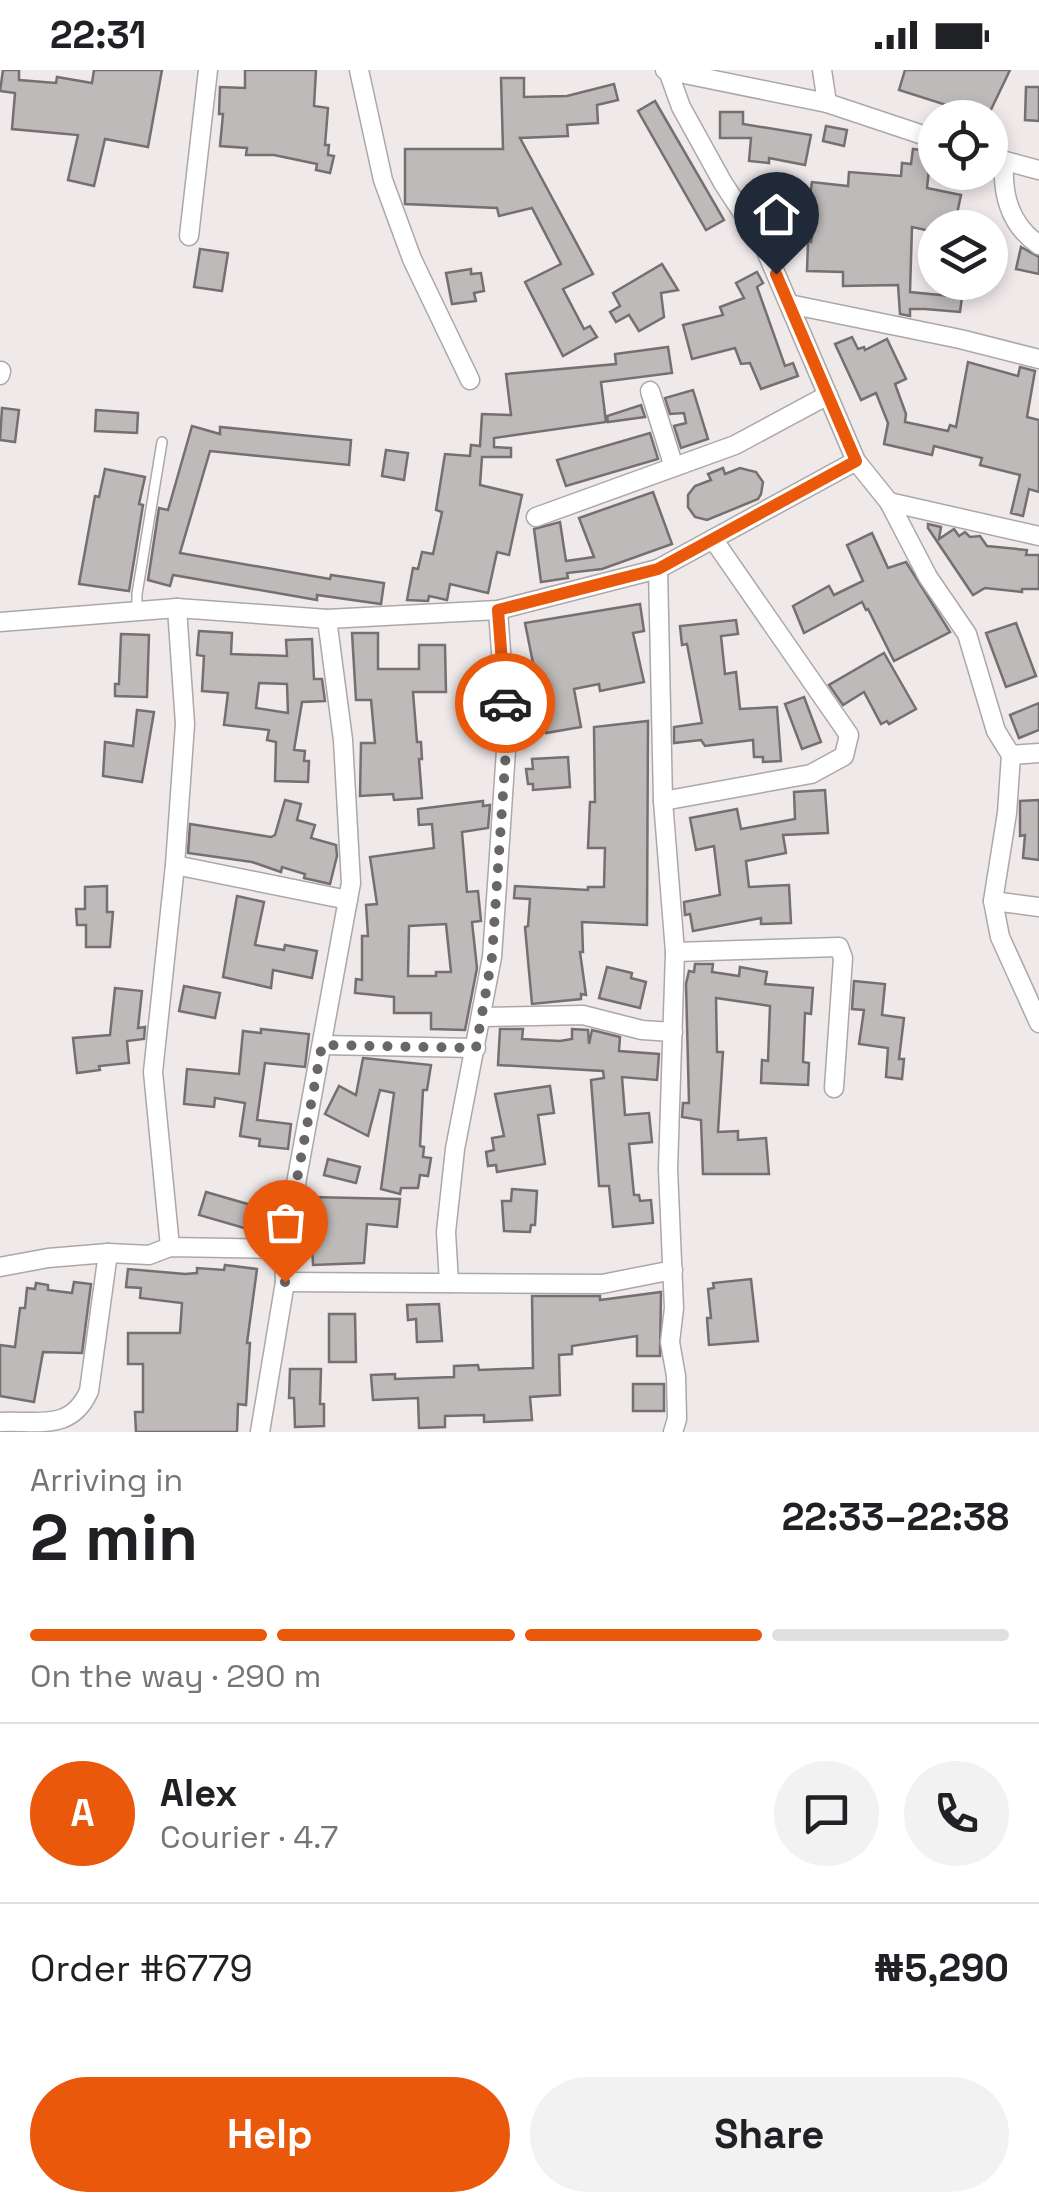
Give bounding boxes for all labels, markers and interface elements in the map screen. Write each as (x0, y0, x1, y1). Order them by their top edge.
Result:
text: 22:31 (50, 11, 146, 59)
map controls (918, 100, 1008, 300)
button: locate (918, 100, 1008, 190)
pin (734, 172, 819, 275)
icon: home (749, 187, 804, 242)
button: layers (918, 210, 1008, 300)
courier (455, 653, 555, 753)
icon: car (478, 676, 533, 731)
pin (243, 1180, 328, 1283)
icon: bag (258, 1195, 313, 1250)
text: Arriving in (30, 1460, 183, 1500)
text: 22:33–22:38 (782, 1493, 1009, 1541)
text: 2 min (30, 1496, 198, 1579)
text: On the way · 290 m (30, 1656, 321, 1696)
button: chat (774, 1761, 879, 1866)
button: phone (904, 1761, 1009, 1866)
text: Alex (160, 1769, 237, 1817)
text: A (70, 1789, 95, 1837)
text: Courier · 4.7 (160, 1817, 338, 1857)
text: Order #6779 (30, 1944, 253, 1992)
text: ₦5,290 (874, 1944, 1009, 1992)
button: Help (30, 2077, 510, 2192)
button: Share (530, 2077, 1009, 2192)

